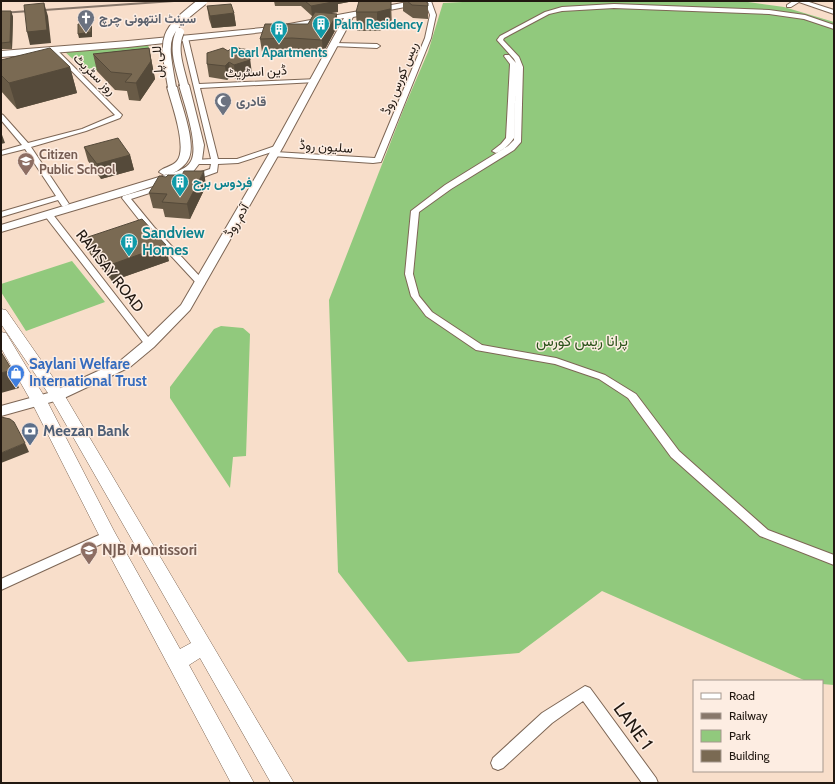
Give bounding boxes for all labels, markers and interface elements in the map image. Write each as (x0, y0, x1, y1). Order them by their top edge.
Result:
church icon: سینٹ انتھونی چرچ (76, 8, 96, 33)
place label: سینٹ انتھونی چرچ (99, 10, 196, 28)
building icon: Palm Residency (311, 14, 331, 39)
place label: Palm Residency (334, 16, 423, 32)
building icon: Pearl Apartments (269, 19, 289, 44)
street label: ریس کورس روڈ (377, 39, 422, 117)
place label: Pearl Apartments (230, 44, 328, 60)
street label: للی پل (148, 45, 168, 79)
street label: روز سٹریٹ (70, 50, 120, 99)
street label: ڈین اسٹریٹ (225, 61, 287, 82)
mosque icon: قادری (213, 91, 233, 116)
place label: قادری (236, 93, 266, 110)
street label: سلیون روڈ (299, 136, 353, 157)
place label: Citizen Public School (39, 146, 116, 177)
school or university icon: Citizen Public School (16, 151, 36, 176)
building icon: فردوس برج (170, 172, 190, 197)
place label: فردوس برج (193, 174, 252, 191)
street label: آدم روڈ (220, 199, 253, 240)
place label: Sandview Homes (142, 224, 205, 259)
street label: RAMSAY ROAD (72, 226, 148, 316)
building icon: Sandview Homes (119, 232, 139, 257)
park label: پرانا ریس کورس (536, 332, 628, 351)
place label: Saylani Welfare International Trust (29, 355, 147, 390)
shop icon: Saylani Welfare International Trust (6, 363, 26, 388)
bank icon: Meezan Bank (20, 421, 40, 446)
place label: Meezan Bank (43, 422, 130, 440)
school or university icon: NJB Montissori (79, 540, 99, 565)
place label: NJB Montissori (102, 541, 197, 559)
legend (693, 680, 823, 772)
text: Road (729, 688, 755, 703)
street label: LANE 1 (609, 698, 657, 754)
text: Railway (729, 708, 767, 723)
text: Park (729, 728, 751, 743)
text: Building (729, 748, 771, 763)

